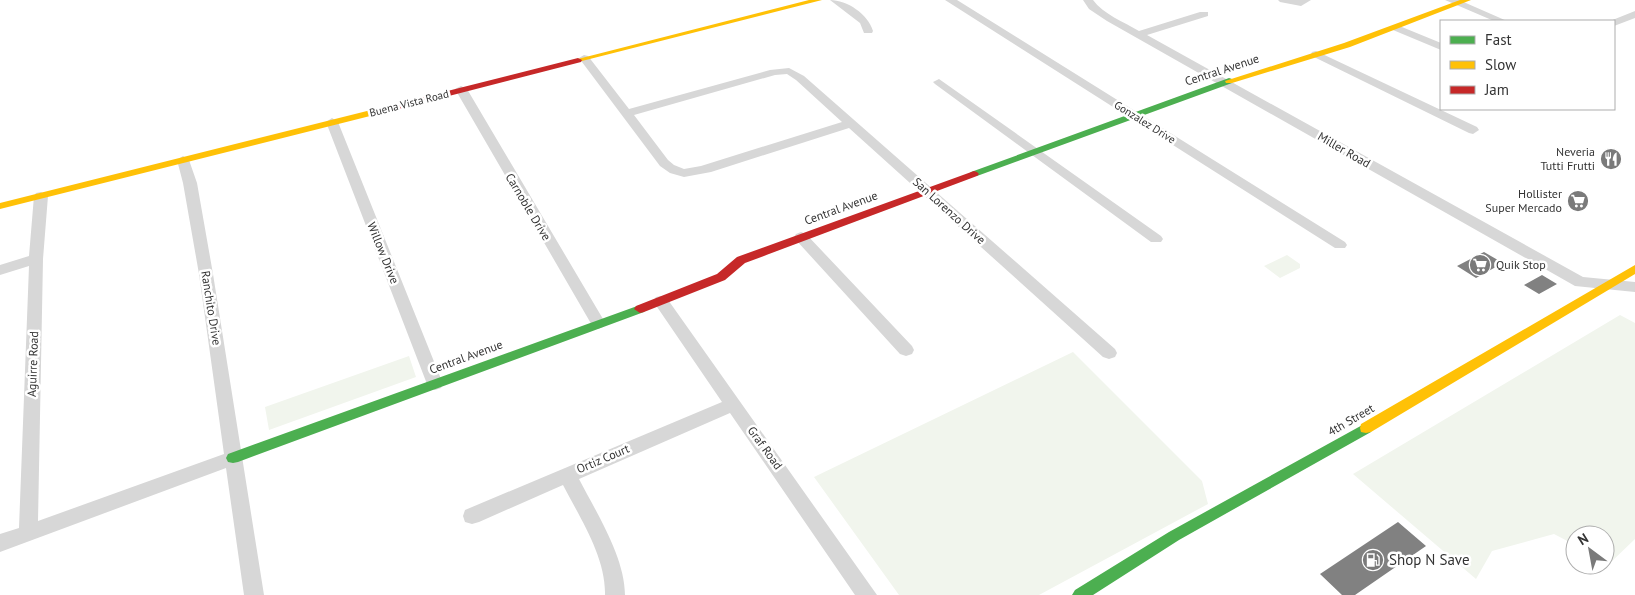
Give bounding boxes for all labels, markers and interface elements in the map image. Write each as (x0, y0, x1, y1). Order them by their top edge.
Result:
legend (1440, 20, 1615, 110)
text: Fast (1485, 30, 1512, 49)
street label: Central Avenue (1183, 50, 1261, 89)
text: Slow (1485, 55, 1516, 74)
text: Jam (1484, 80, 1509, 99)
street label: Buena Vista Road (368, 86, 450, 120)
street label: Gonzalez Drive (1112, 98, 1179, 147)
street label: Miller Road (1315, 128, 1373, 171)
place label: Neveria Tutti Frutti (1540, 144, 1595, 173)
restaurant icon: Neveria Tutti Frutti (1599, 147, 1623, 171)
street label: Carnoble Drive (502, 170, 554, 243)
street label: San Lorenzo Drive (910, 174, 989, 247)
place label: Hollister Super Mercado (1485, 186, 1562, 215)
street label: Central Avenue (802, 187, 880, 228)
supermarket icon: Hollister Super Mercado (1566, 189, 1590, 213)
street label: Willow Drive (364, 220, 403, 286)
supermarket icon: Quik Stop (1468, 253, 1492, 277)
place label: Quik Stop (1496, 257, 1546, 272)
street label: Ranchito Drive (198, 270, 225, 346)
street label: Aguirre Road (24, 331, 41, 397)
street label: Central Avenue (427, 336, 505, 377)
street label: 4th Street (1325, 400, 1377, 439)
street label: Graf Road (745, 423, 786, 472)
street label: Ortiz Court (574, 441, 632, 476)
north arrow (1565, 525, 1615, 575)
text: N (1574, 529, 1592, 549)
fuel station icon: Shop N Save (1361, 548, 1385, 572)
place label: Shop N Save (1389, 550, 1470, 569)

